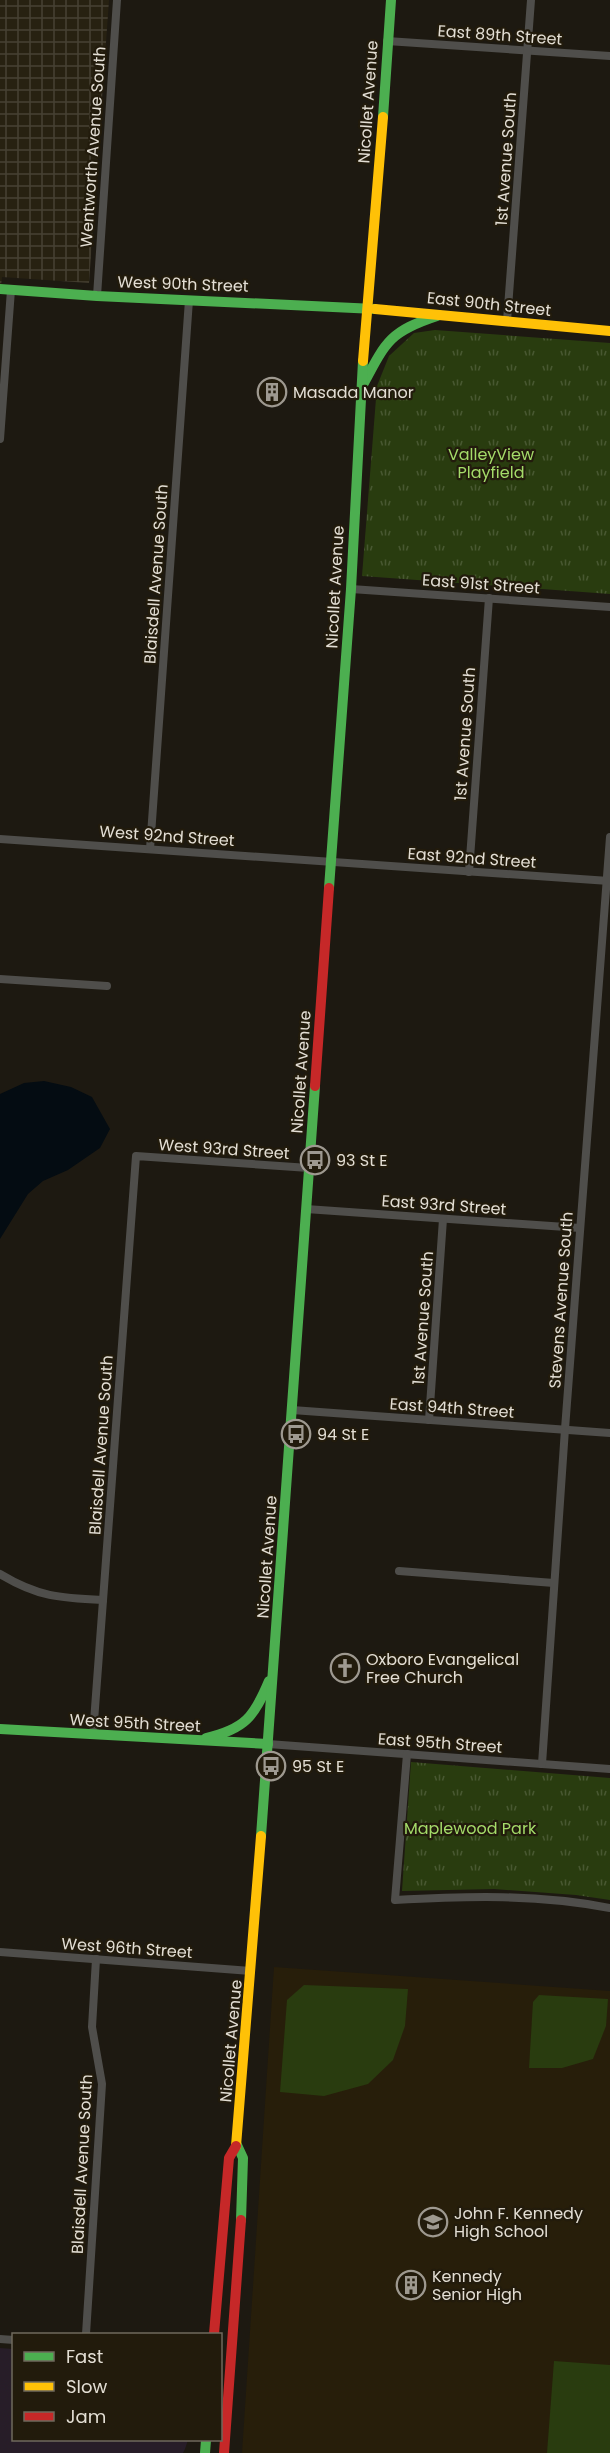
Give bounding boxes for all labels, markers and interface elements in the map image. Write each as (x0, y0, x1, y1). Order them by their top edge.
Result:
street label: East 89th Street (437, 19, 563, 51)
street label: Nicollet Avenue (352, 40, 384, 164)
street label: Wentworth Avenue South (74, 46, 112, 248)
street label: 1st Avenue South (490, 91, 522, 227)
street label: West 90th Street (117, 270, 249, 298)
street label: East 90th Street (426, 286, 552, 322)
building icon: Masada Manor (256, 376, 288, 408)
place label: Masada Manor (293, 381, 414, 404)
park label: ValleyView Playfield (448, 443, 534, 484)
street label: Blaisdell Avenue South (138, 483, 174, 665)
street label: Nicollet Avenue (320, 525, 350, 649)
street label: East 91st Street (421, 568, 541, 600)
street label: 1st Avenue South (449, 666, 481, 802)
street label: West 92nd Street (99, 820, 236, 852)
street label: East 92nd Street (407, 842, 537, 874)
street label: Nicollet Avenue (285, 1010, 317, 1134)
street label: West 93rd Street (158, 1133, 291, 1165)
bus stop icon: 93 St E (299, 1144, 331, 1176)
place label: 93 St E (336, 1149, 387, 1172)
street label: East 93rd Street (381, 1189, 507, 1221)
street label: Stevens Avenue South (543, 1211, 579, 1389)
street label: 1st Avenue South (407, 1250, 439, 1386)
street label: Blaisdell Avenue South (83, 1354, 119, 1536)
street label: East 94th Street (389, 1392, 515, 1424)
bus stop icon: 94 St E (280, 1418, 312, 1450)
place label: 94 St E (317, 1423, 369, 1446)
street label: Nicollet Avenue (251, 1495, 283, 1619)
place label: Oxboro Evangelical Free Church (366, 1648, 519, 1689)
church icon: Oxboro Evangelical Free Church (329, 1652, 361, 1684)
street label: West 95th Street (69, 1708, 201, 1738)
street label: East 95th Street (377, 1727, 503, 1759)
bus stop icon: 95 St E (255, 1750, 287, 1782)
place label: 95 St E (292, 1755, 344, 1778)
park label: Maplewood Park (404, 1817, 537, 1840)
street label: West 96th Street (61, 1932, 194, 1964)
street label: Nicollet Avenue (214, 1979, 248, 2103)
street label: Blaisdell Avenue South (66, 2074, 98, 2254)
place label: John F. Kennedy High School (454, 2202, 583, 2243)
school or university icon: John F. Kennedy High School (417, 2206, 449, 2238)
place label: Kennedy Senior High (432, 2265, 522, 2306)
building icon: Kennedy Senior High (395, 2269, 427, 2301)
legend (12, 2333, 222, 2441)
text: Fast (66, 2344, 103, 2369)
text: Slow (66, 2374, 108, 2399)
text: Jam (66, 2404, 106, 2429)

